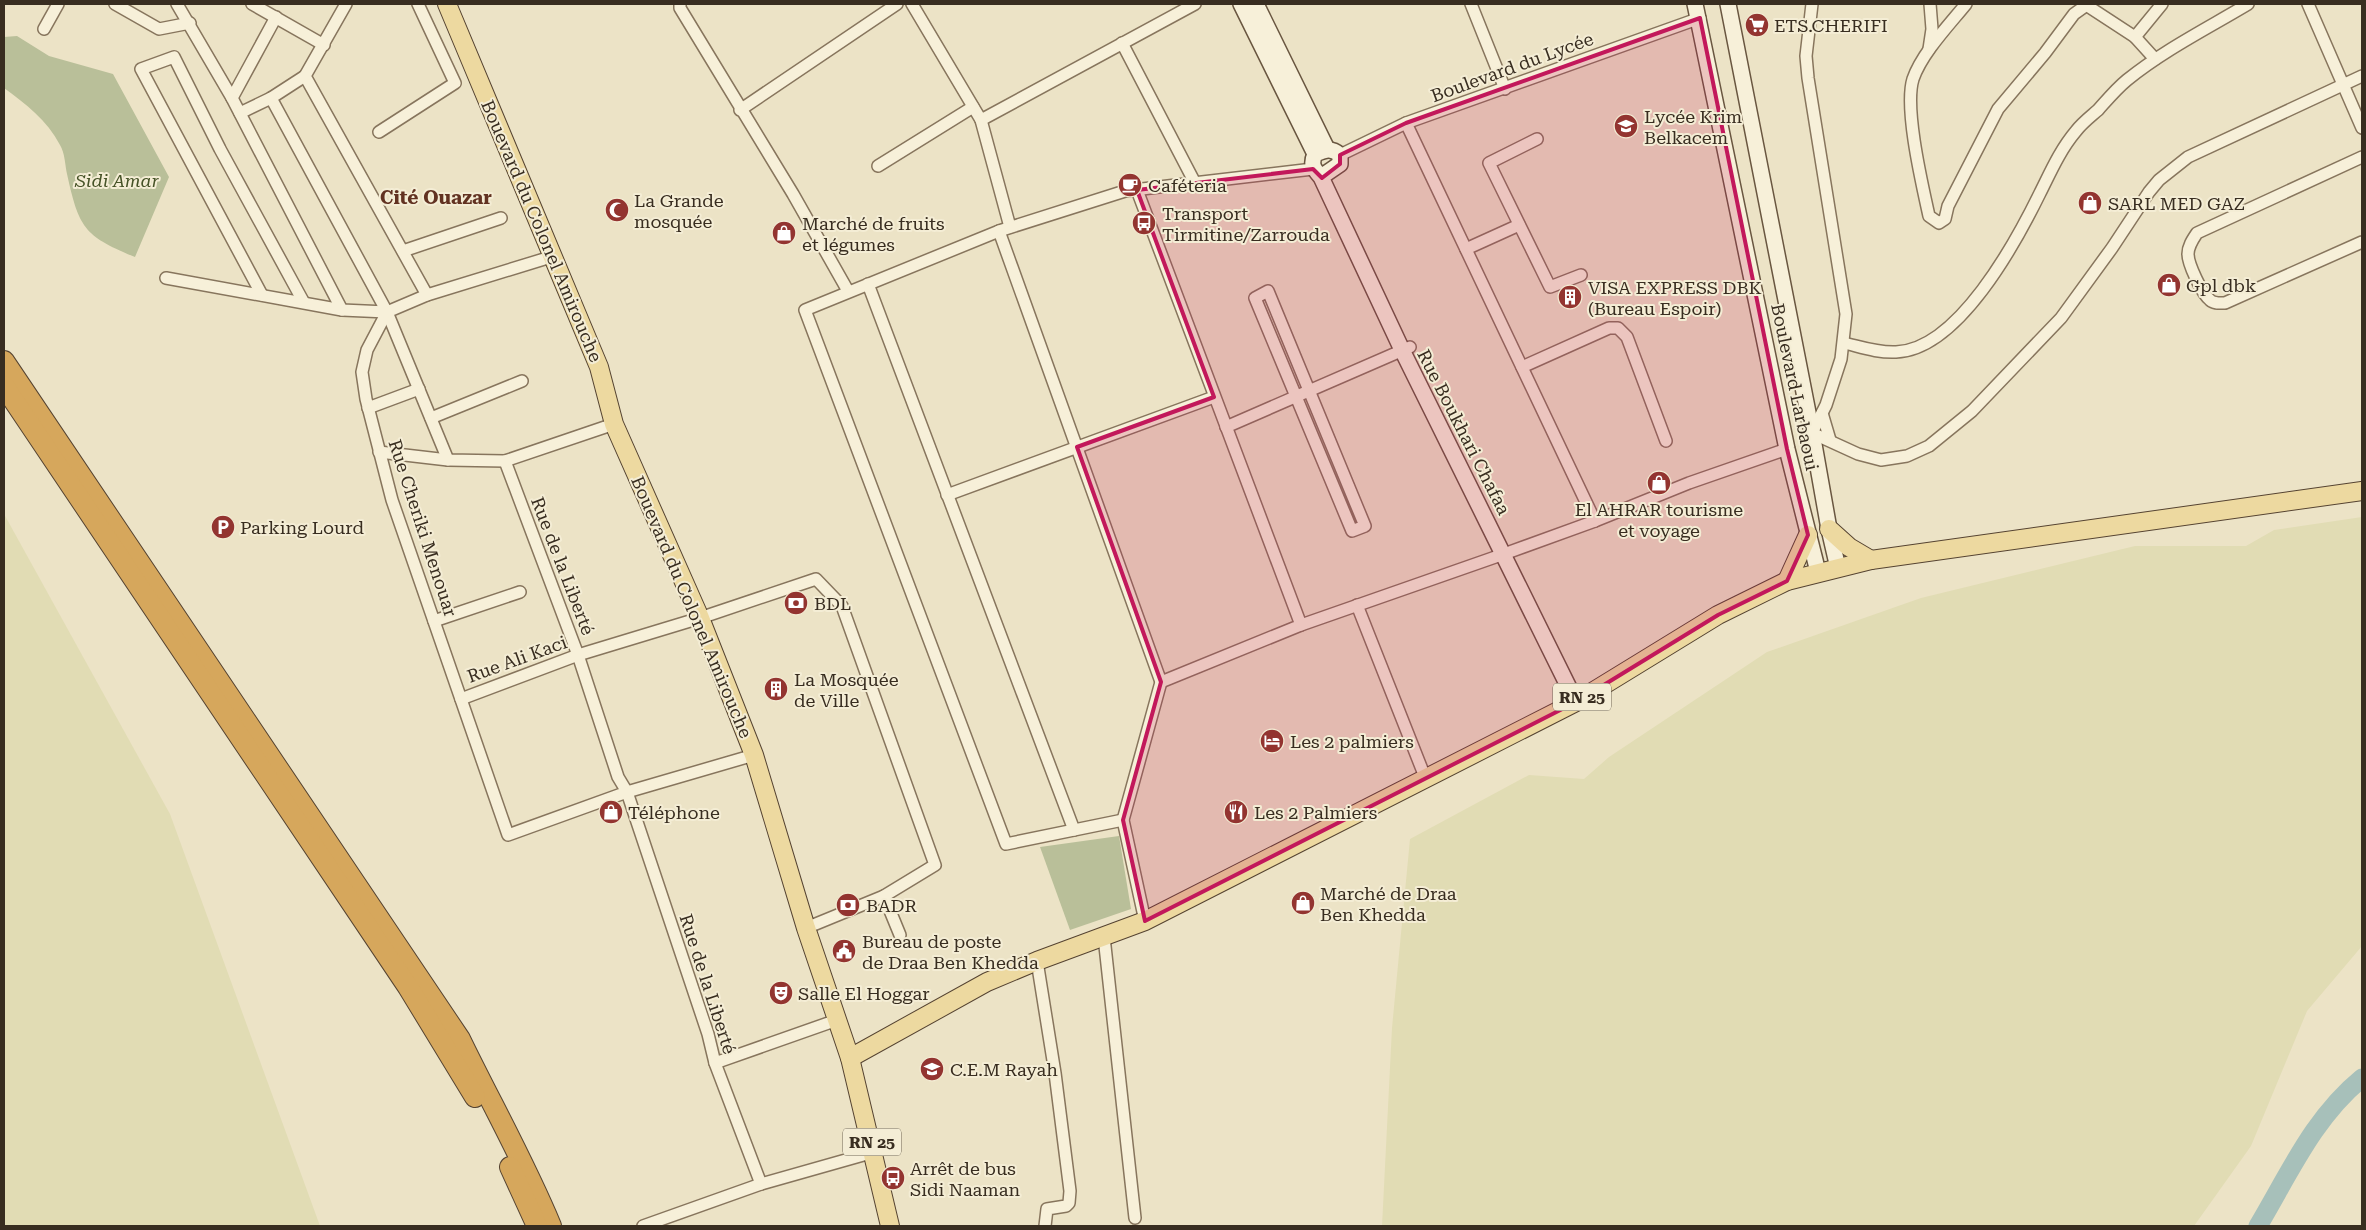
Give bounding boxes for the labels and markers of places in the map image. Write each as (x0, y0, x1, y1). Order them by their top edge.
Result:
supermarket icon: ETS.CHERIFI (1744, 12, 1770, 38)
place label: ETS.CHERIFI (1774, 15, 1888, 36)
place label: Lycée Krim Belkacem (1644, 106, 1742, 148)
school or university icon: Lycée Krim Belkacem (1613, 113, 1639, 139)
cafe icon: Caféteria (1117, 172, 1143, 198)
place label: Caféteria (1148, 175, 1227, 196)
place label: La Grande mosquée (634, 190, 724, 232)
shop icon: SARL MED GAZ (2077, 190, 2103, 216)
place label: SARL MED GAZ (2108, 193, 2245, 214)
mosque icon: La Grande mosquée (604, 197, 630, 223)
place label: Transport Tirmitine/Zarrouda (1162, 203, 1330, 245)
bus stop icon: Transport Tirmitine/Zarrouda (1131, 210, 1157, 236)
place label: Marché de fruits et légumes (802, 213, 945, 255)
shop icon: Marché de fruits et légumes (771, 220, 797, 246)
shop icon: Gpl dbk (2156, 272, 2182, 298)
place label: Gpl dbk (2186, 275, 2256, 296)
place label: VISA EXPRESS DBK (Bureau Espoir) (1588, 277, 1762, 319)
building icon: VISA EXPRESS DBK (Bureau Espoir) (1557, 284, 1583, 310)
shop icon: El AHRAR tourisme et voyage (1646, 470, 1672, 496)
place label: El AHRAR tourisme et voyage (1575, 499, 1743, 541)
parking icon: Parking Lourd (210, 514, 236, 540)
place label: Parking Lourd (240, 517, 365, 538)
bank icon: BDL (783, 590, 809, 616)
place label: BDL (814, 593, 851, 614)
place label: La Mosquée de Ville (794, 669, 899, 711)
building icon: La Mosquée de Ville (763, 676, 789, 702)
hotel icon: Les 2 palmiers (1259, 728, 1285, 754)
place label: Les 2 palmiers (1290, 731, 1414, 752)
shop icon: Téléphone (598, 799, 624, 825)
restaurant icon: Les 2 Palmiers (1223, 799, 1249, 825)
place label: Téléphone (628, 802, 720, 823)
place label: Les 2 Palmiers (1254, 802, 1377, 823)
place label: Marché de Draa Ben Khedda (1320, 883, 1457, 925)
shop icon: Marché de Draa Ben Khedda (1290, 890, 1316, 916)
bank icon: BADR (835, 892, 861, 918)
place label: BADR (866, 895, 917, 916)
place label: Bureau de poste de Draa Ben Khedda (862, 931, 1039, 973)
public building icon: Bureau de poste de Draa Ben Khedda (831, 938, 857, 964)
theatre icon: Salle El Hoggar (768, 980, 794, 1006)
place label: Salle El Hoggar (798, 983, 930, 1004)
school or university icon: C.E.M Rayah (919, 1056, 945, 1082)
place label: C.E.M Rayah (950, 1059, 1058, 1080)
place label: Arrêt de bus Sidi Naaman (910, 1158, 1020, 1200)
bus stop icon: Arrêt de bus Sidi Naaman (880, 1165, 906, 1191)

